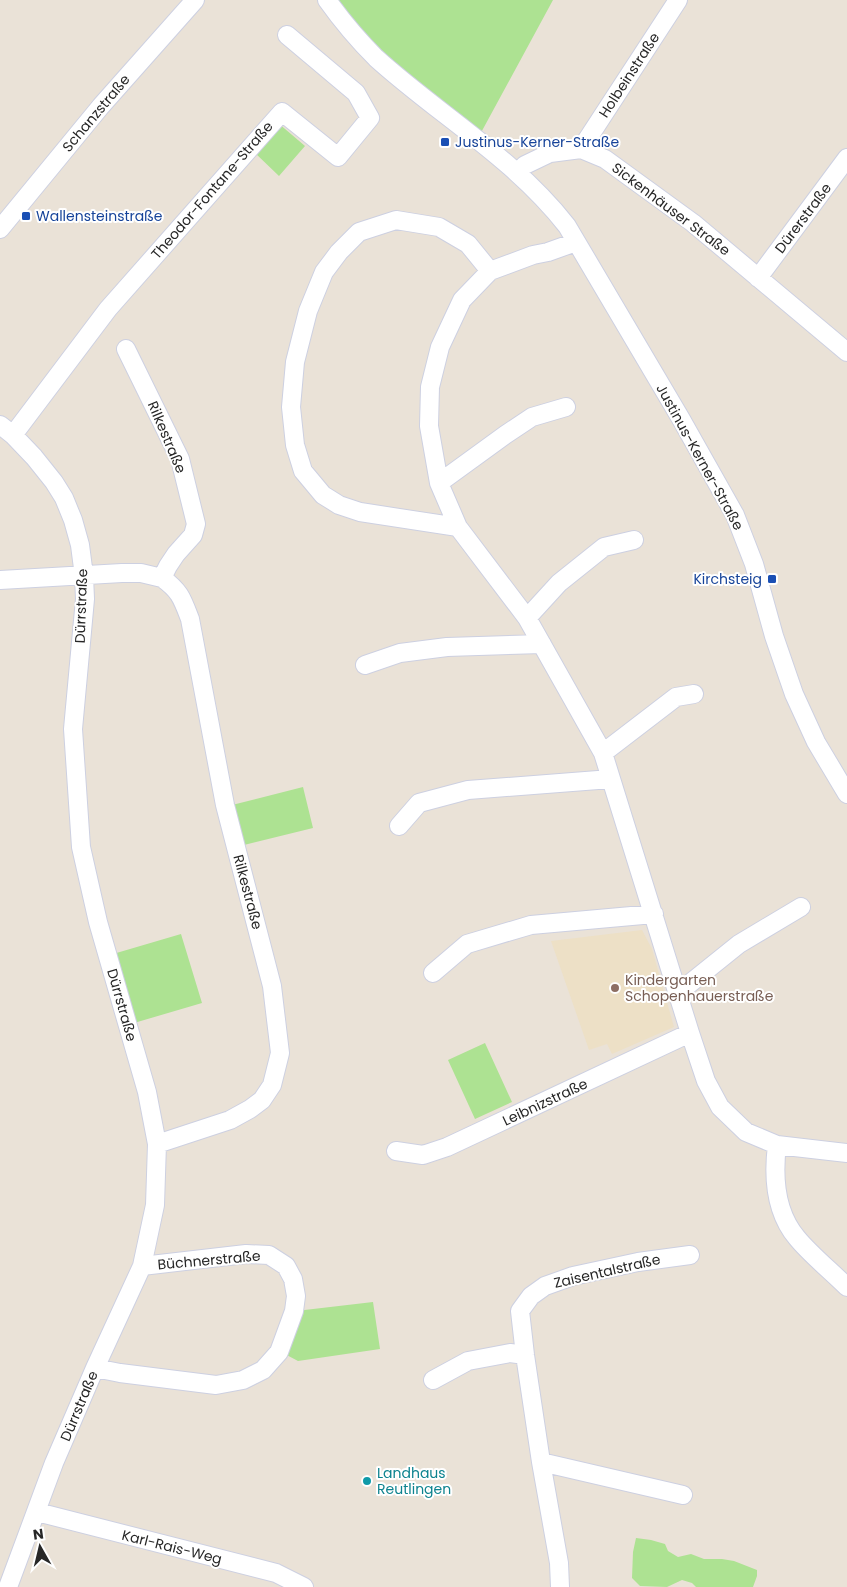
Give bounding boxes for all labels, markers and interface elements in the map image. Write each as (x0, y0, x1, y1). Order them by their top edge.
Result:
street label: Holbeinstraße (594, 28, 664, 122)
street label: Schanzstraße (58, 70, 135, 156)
street label: Theodor-Fontane-Straße (147, 117, 278, 263)
place label: Justinus-Kerner-Straße (455, 132, 620, 152)
marker: Justinus-Kerner-Straße (439, 136, 451, 148)
street label: Sickenhäuser Straße (608, 158, 735, 260)
street label: Dürerstraße (770, 178, 836, 257)
place label: Wallensteinstraße (36, 206, 163, 226)
marker: Wallensteinstraße (20, 210, 32, 222)
street label: Justinus-Kerner-Straße (651, 380, 749, 534)
street label: Rilkestraße (143, 398, 191, 476)
street label: Dürrstraße (70, 568, 92, 644)
place label: Kirchsteig (693, 569, 762, 589)
marker: Kirchsteig (766, 573, 778, 585)
street label: Rilkestraße (228, 852, 268, 932)
street label: Dürrstraße (102, 966, 142, 1044)
place label: Kindergarten Schopenhauerstraße (625, 970, 774, 1006)
marker: Kindergarten Schopenhauerstraße (609, 982, 621, 994)
street label: Leibnizstraße (499, 1073, 591, 1130)
street label: Büchnerstraße (157, 1246, 262, 1274)
street label: Zaisentalstraße (552, 1249, 663, 1293)
street label: Dürrstraße (55, 1367, 103, 1444)
place label: Landhaus Reutlingen (377, 1463, 451, 1499)
marker: Landhaus Reutlingen (361, 1475, 373, 1487)
north arrow (15, 1522, 65, 1572)
text: N (32, 1523, 45, 1545)
street label: Karl-Rais-Weg (120, 1525, 224, 1569)

